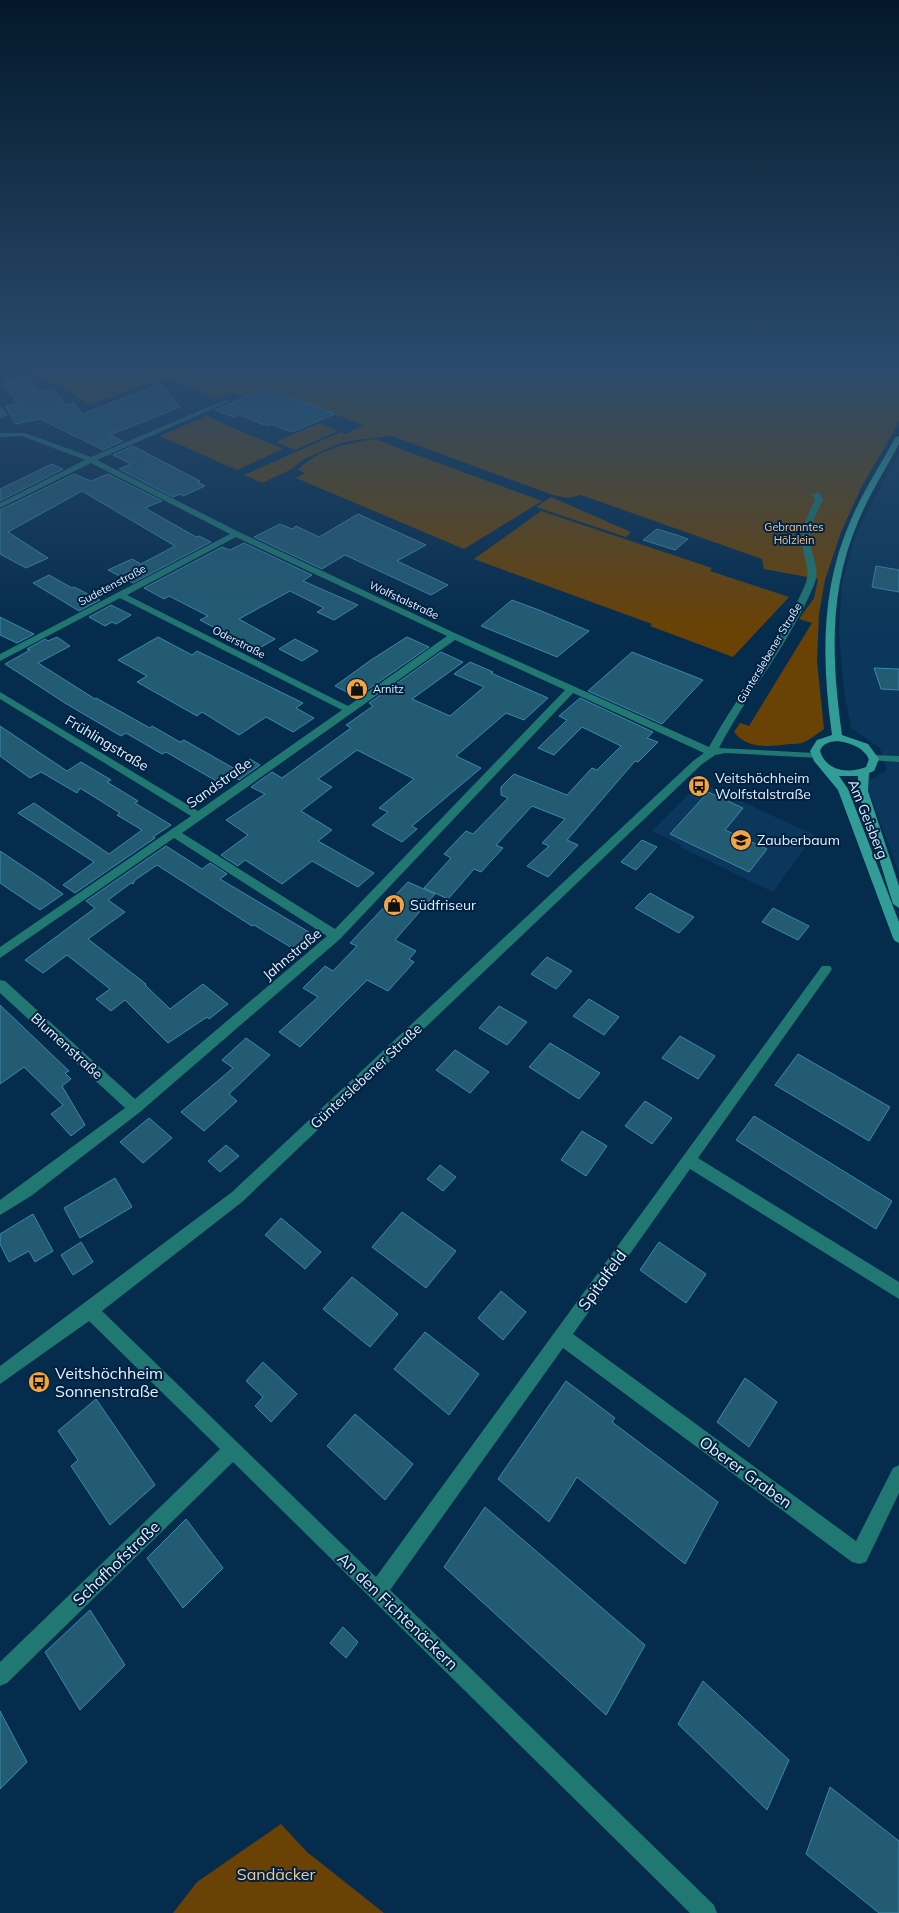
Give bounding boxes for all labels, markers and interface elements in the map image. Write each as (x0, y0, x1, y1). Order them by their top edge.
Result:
park label: Gebranntes Hölzlein (764, 520, 824, 547)
street label: Sudetenstraße (76, 561, 148, 609)
street label: Wolfstalstraße (367, 578, 441, 622)
street label: Günterslebener Straße (733, 600, 805, 706)
street label: Oderstraße (210, 623, 268, 661)
shop icon: Arnitz (345, 677, 369, 701)
place label: Arnitz (373, 682, 404, 696)
street label: Frühlingstraße (62, 711, 152, 775)
street label: Sandstraße (183, 754, 255, 812)
place label: Veitshöchheim Wolfstalstraße (715, 769, 811, 803)
bus stop icon: Veitshöchheim Wolfstalstraße (687, 774, 711, 798)
street label: Am Geisberg (844, 777, 892, 861)
school or university icon: Zauberbaum (729, 828, 753, 852)
place label: Zauberbaum (757, 831, 840, 849)
shop icon: Südfriseur (382, 893, 406, 917)
place label: Südfriseur (410, 896, 477, 914)
street label: Jahnstraße (259, 924, 325, 984)
street label: Blumenstraße (27, 1009, 107, 1083)
street label: Günterslebener Straße (306, 1020, 426, 1132)
street label: Spitalfeld (573, 1246, 631, 1314)
place label: Veitshöchheim Sonnenstraße (55, 1363, 163, 1401)
bus stop icon: Veitshöchheim Sonnenstraße (27, 1370, 51, 1394)
street label: Oberer Graben (696, 1432, 796, 1512)
street label: Schafhofstraße (68, 1516, 164, 1610)
street label: An den Fichtenäckern (333, 1548, 463, 1674)
park label: Sandäcker (237, 1864, 315, 1884)

